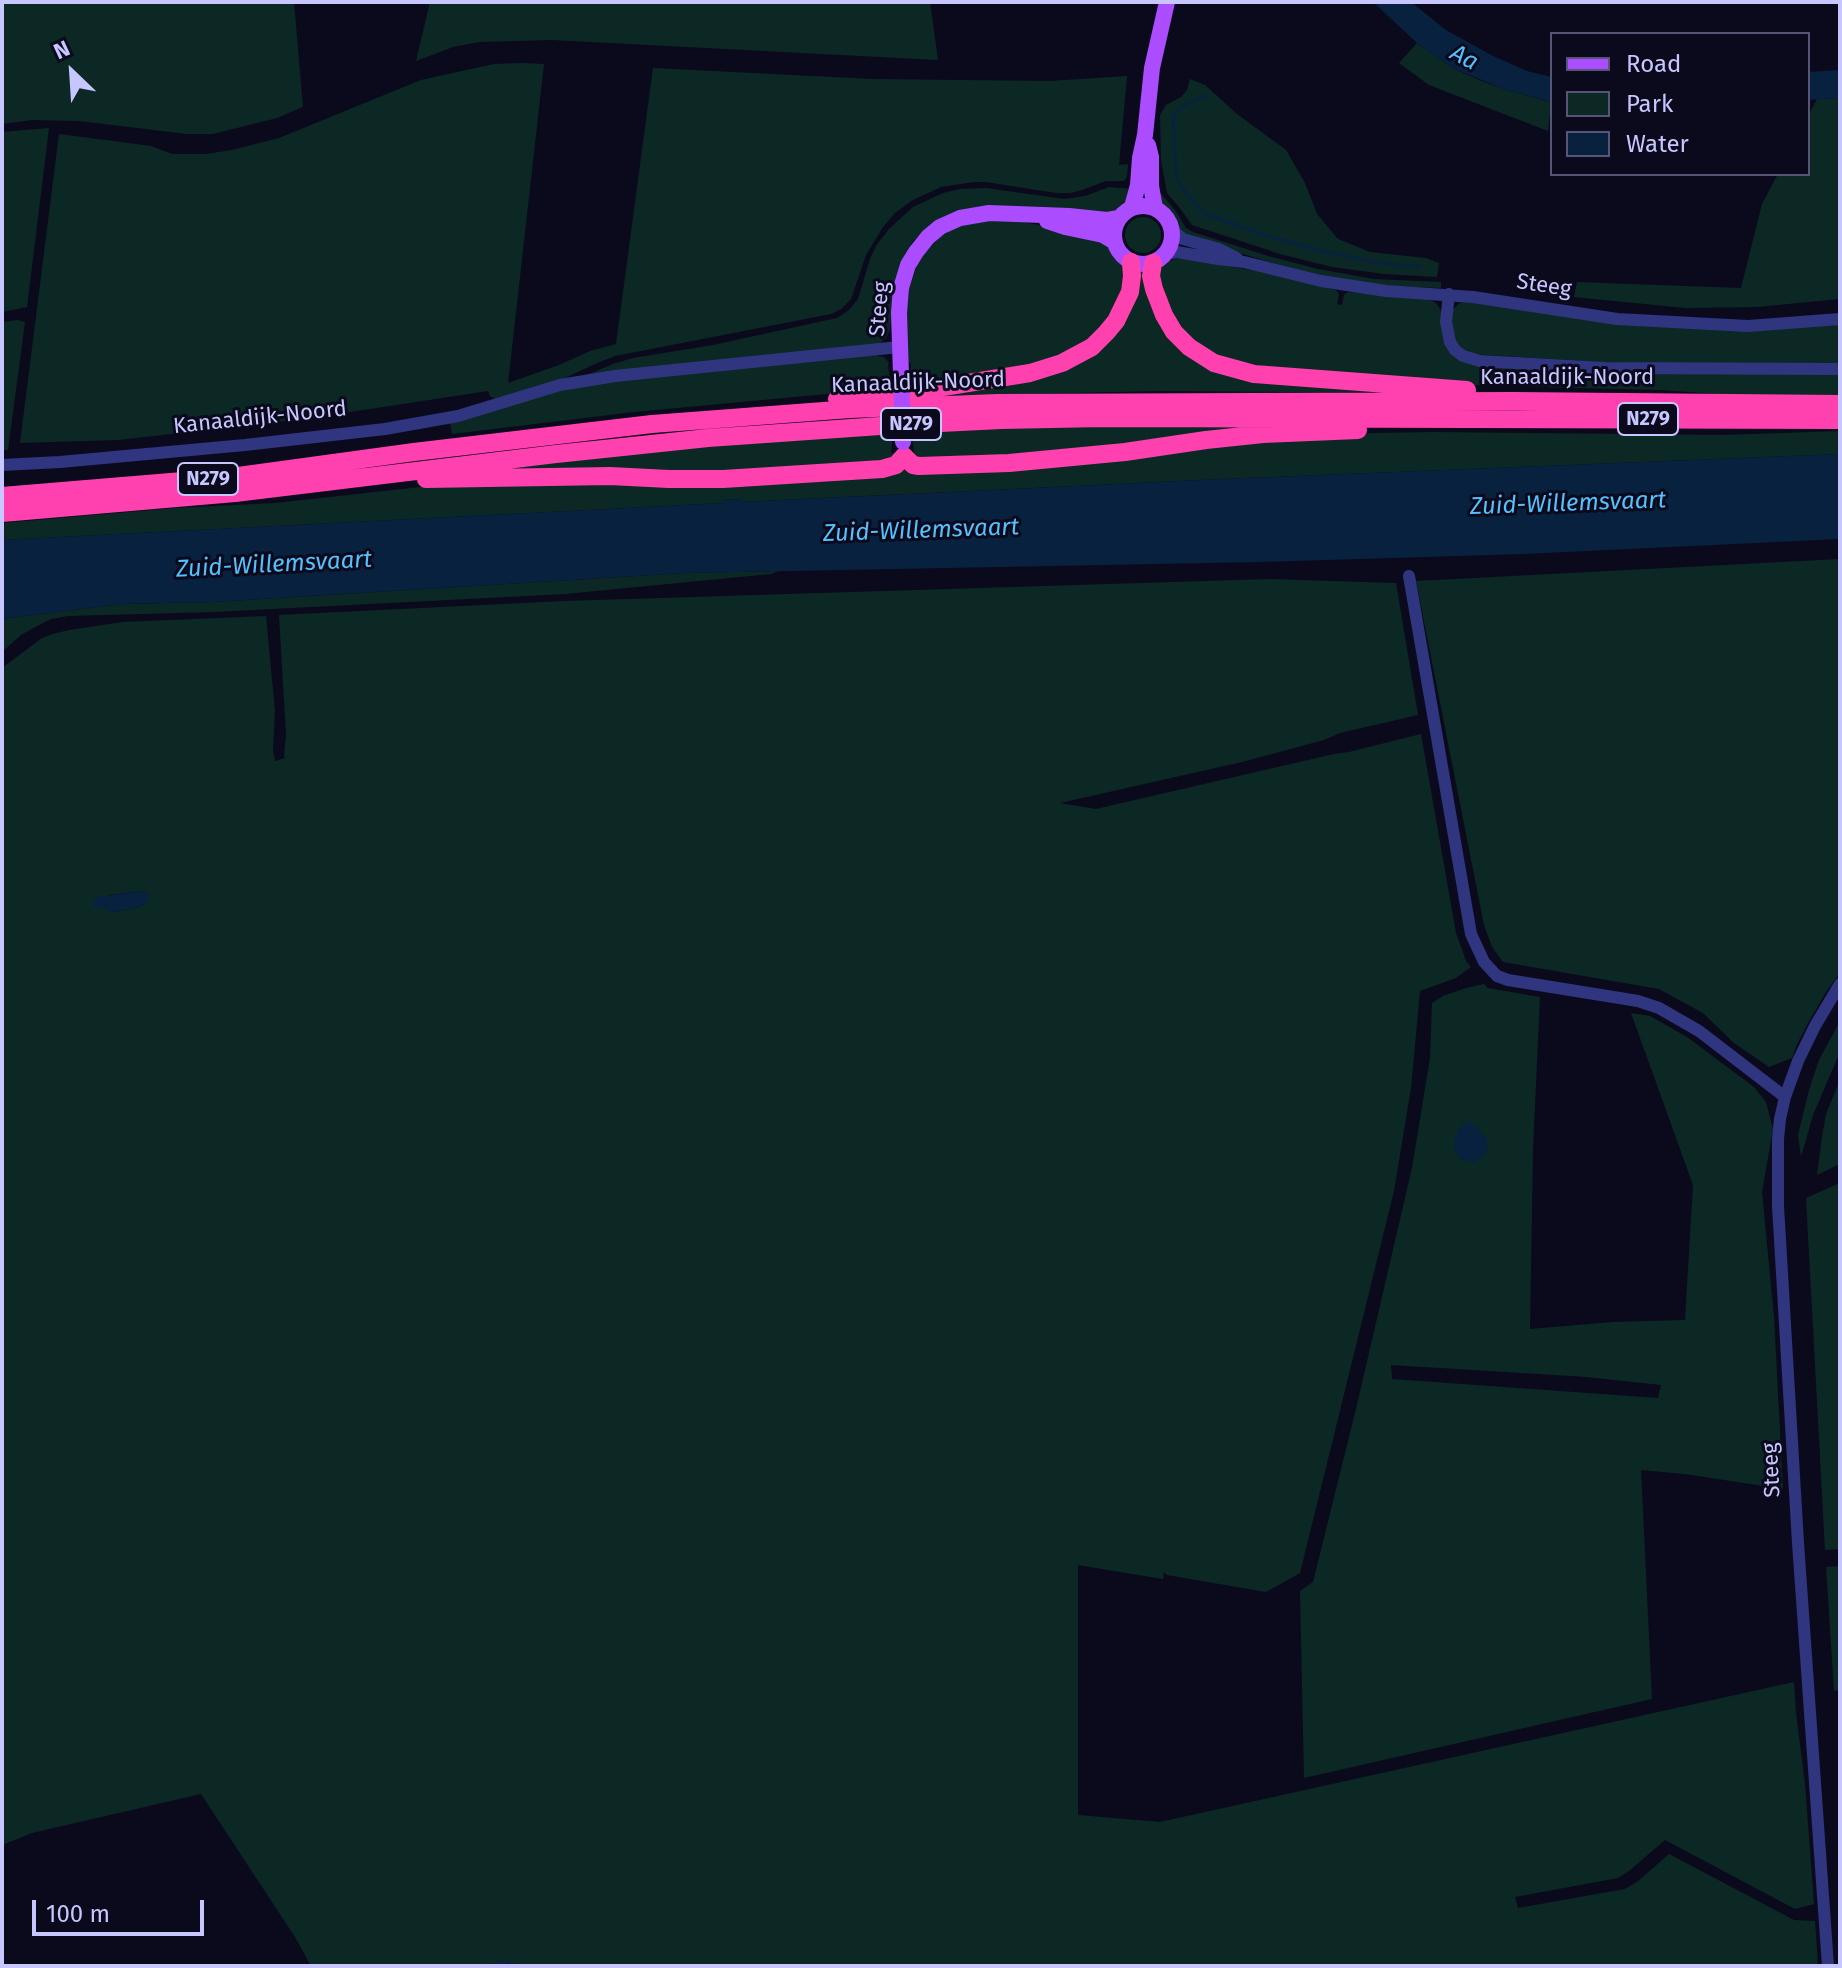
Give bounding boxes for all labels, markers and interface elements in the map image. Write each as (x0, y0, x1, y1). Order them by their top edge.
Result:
north arrow (32, 32, 112, 112)
legend (1550, 32, 1810, 176)
text: N (49, 34, 74, 65)
water label: Aa (1445, 39, 1483, 77)
text: Road (1626, 50, 1681, 78)
text: Park (1626, 90, 1673, 118)
text: Water (1626, 130, 1689, 158)
street label: Steeg (1515, 269, 1573, 303)
street label: Steeg (864, 280, 896, 338)
street label: Kanaaldijk-Noord (1480, 365, 1654, 391)
street label: Kanaaldijk-Noord (830, 367, 1006, 399)
street label: Kanaaldijk-Noord (172, 396, 348, 440)
road number: N279 (1618, 403, 1678, 435)
road number: N279 (881, 408, 941, 440)
road number: N279 (178, 463, 238, 495)
water label: Zuid-Willemsvaart (1470, 486, 1666, 522)
water label: Zuid-Willemsvaart (823, 513, 1019, 549)
water label: Zuid-Willemsvaart (175, 545, 373, 585)
street label: Steeg (1757, 1442, 1787, 1498)
scale bar (36, 1884, 208, 1934)
text: 100 m (46, 1900, 110, 1928)

